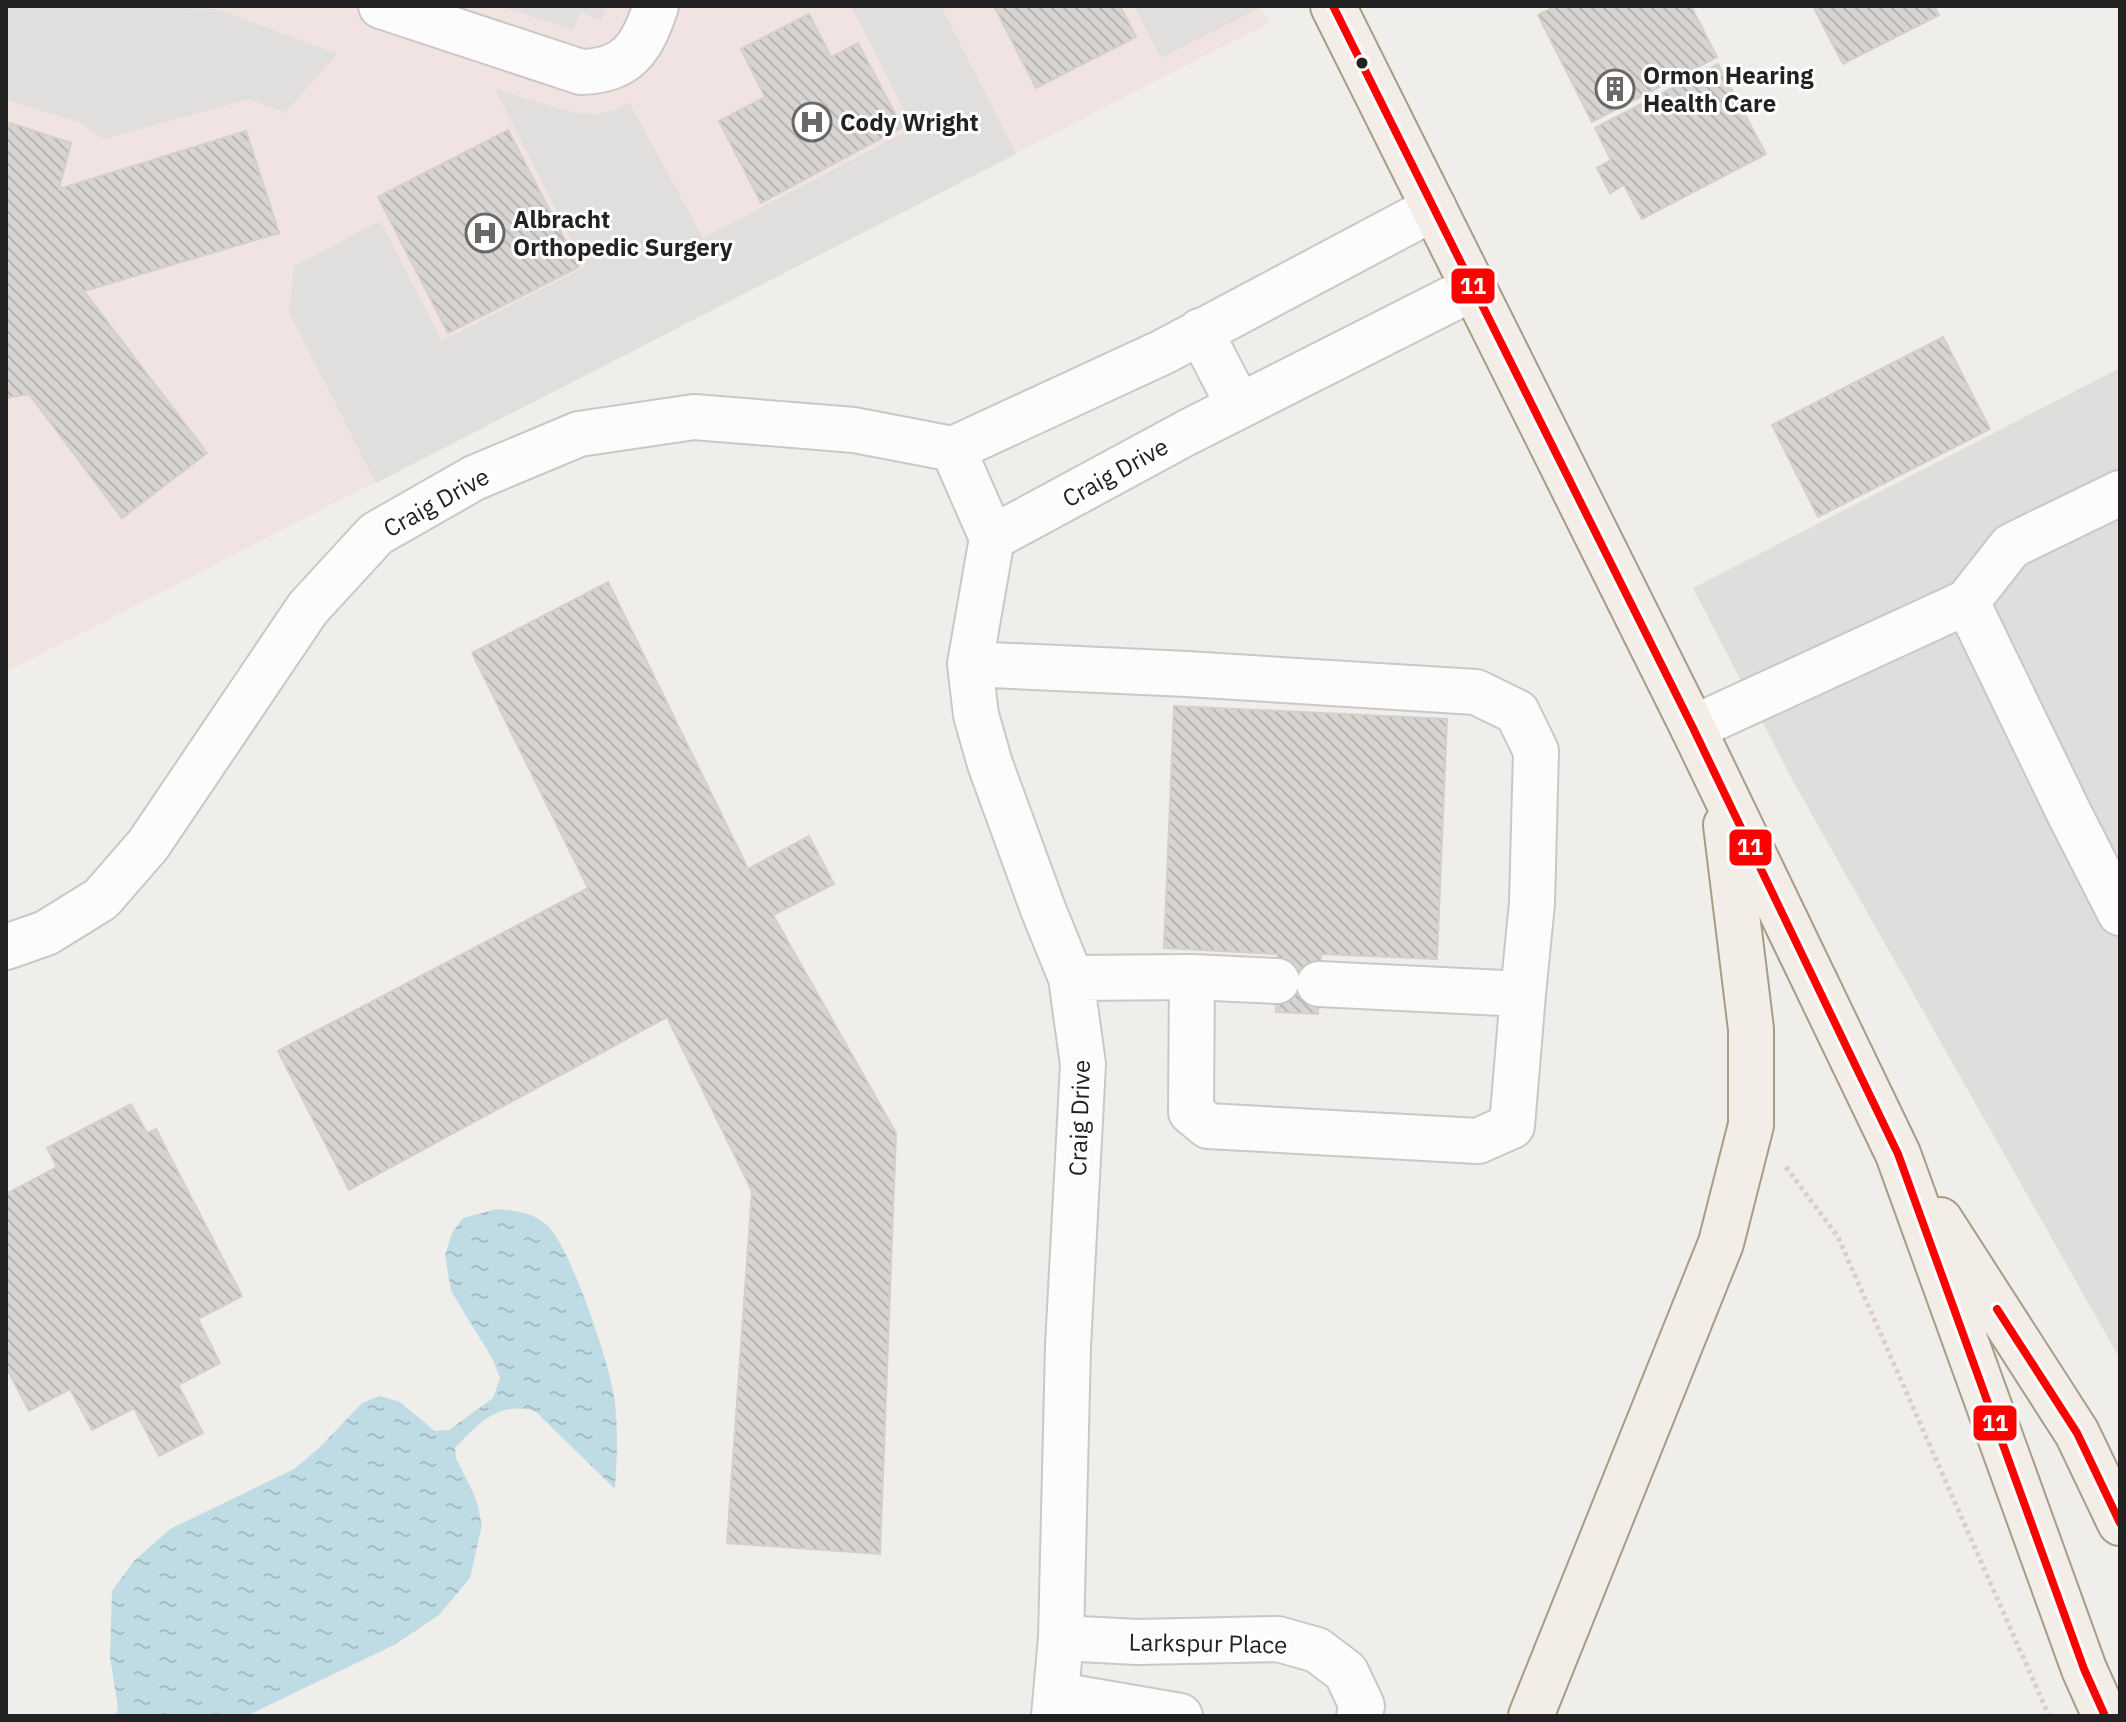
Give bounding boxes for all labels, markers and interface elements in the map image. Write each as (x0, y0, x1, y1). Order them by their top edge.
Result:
unlabelled marker (1354, 55, 1370, 71)
place label: Ormon Hearing Health Care (1643, 59, 1814, 119)
building icon: Ormon Hearing Health Care (1594, 68, 1636, 110)
hospital icon: Cody Wright (791, 101, 833, 143)
place label: Cody Wright (840, 106, 979, 138)
place label: Albracht Orthopedic Surgery (513, 203, 733, 263)
hospital icon: Albracht Orthopedic Surgery (464, 212, 506, 254)
line badge: 11 (1450, 267, 1496, 305)
text: 11 (1460, 271, 1486, 300)
street label: Craig Drive (1056, 430, 1174, 514)
street label: Craig Drive (377, 460, 495, 544)
line badge: 11 (1728, 828, 1773, 867)
text: 11 (1737, 832, 1763, 861)
street label: Craig Drive (1061, 1059, 1097, 1177)
line badge: 11 (1972, 1404, 2018, 1442)
text: 11 (1982, 1408, 2008, 1437)
street label: Larkspur Place (1128, 1626, 1288, 1660)

